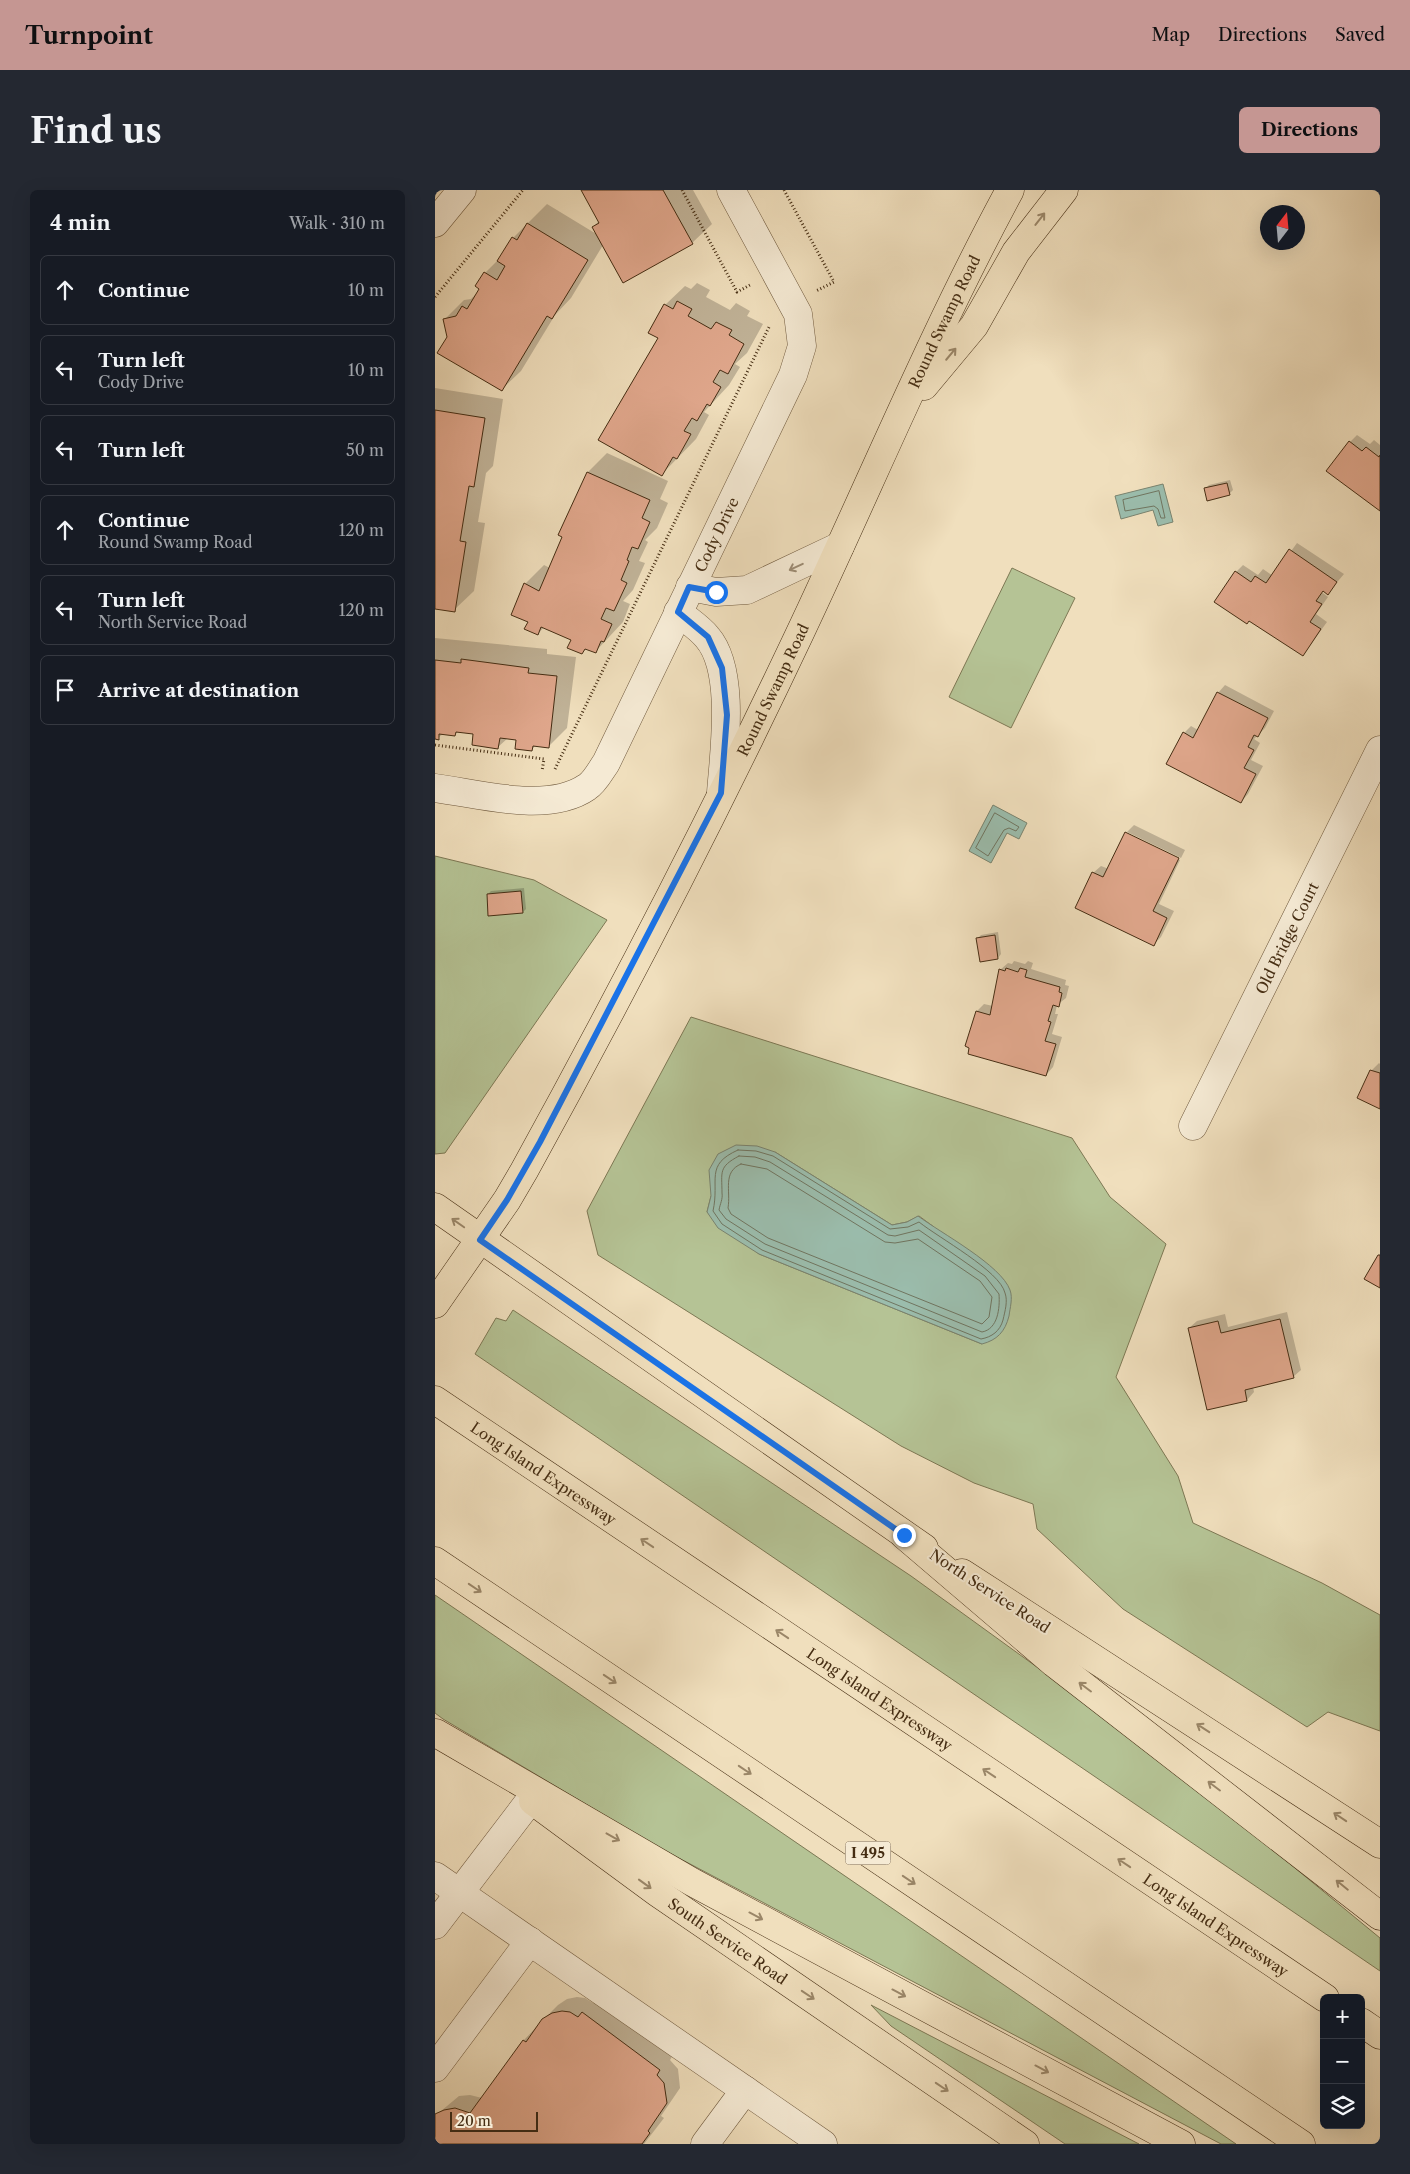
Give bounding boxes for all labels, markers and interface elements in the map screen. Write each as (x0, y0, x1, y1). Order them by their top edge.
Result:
text: Turnpoint (25, 21, 153, 50)
text: Map (1151, 24, 1190, 46)
text: Directions (1218, 24, 1307, 46)
text: Saved (1335, 24, 1385, 46)
button: Directions (1239, 107, 1380, 153)
text: Find us (30, 109, 162, 152)
north arrow (1260, 205, 1305, 250)
text: 4 min (50, 210, 111, 235)
text: Walk · 310 m (289, 213, 385, 233)
one-way arrow (1035, 213, 1046, 226)
street label: Round Swamp Road (904, 252, 984, 391)
icon: ahead (51, 276, 79, 304)
text: Continue (98, 279, 190, 302)
text: 10 m (348, 280, 384, 300)
one-way arrow (945, 347, 956, 360)
text: Turn left (98, 349, 185, 372)
icon: left (51, 356, 79, 384)
text: 10 m (348, 360, 384, 380)
text: Cody Drive (98, 372, 184, 392)
icon: left (51, 436, 79, 464)
text: Turn left (98, 439, 185, 462)
text: 50 m (346, 440, 384, 460)
street label: Cody Drive (690, 494, 742, 575)
text: Continue (98, 509, 190, 532)
icon: ahead (51, 516, 79, 544)
text: 120 m (339, 520, 384, 540)
text: Round Swamp Road (98, 532, 253, 552)
one-way arrow (789, 562, 804, 572)
route start (705, 581, 728, 604)
text: Turn left (98, 589, 185, 612)
icon: left (51, 596, 79, 624)
text: 120 m (339, 600, 384, 620)
text: North Service Road (98, 612, 247, 632)
street label: Round Swamp Road (733, 620, 813, 759)
icon: arrive (51, 676, 79, 704)
text: Arrive at destination (98, 679, 299, 702)
street label: Old Bridge Court (1251, 878, 1323, 997)
one-way arrow (451, 1218, 465, 1228)
street label: Long Island Expressway (467, 1417, 621, 1529)
route end (893, 1524, 916, 1547)
one-way arrow (640, 1538, 654, 1548)
street label: North Service Road (926, 1545, 1054, 1637)
one-way arrow (468, 1584, 482, 1594)
one-way arrow (775, 1629, 789, 1639)
street label: Long Island Expressway (804, 1643, 957, 1755)
one-way arrow (603, 1674, 617, 1684)
one-way arrow (1078, 1681, 1091, 1692)
one-way arrow (1197, 1723, 1211, 1733)
one-way arrow (738, 1765, 752, 1775)
one-way arrow (983, 1768, 997, 1778)
one-way arrow (1207, 1780, 1220, 1791)
one-way arrow (1333, 1812, 1347, 1822)
one-way arrow (606, 1832, 621, 1842)
road number: I 495 (845, 1842, 891, 1865)
one-way arrow (1118, 1858, 1132, 1868)
street label: Long Island Expressway (1140, 1869, 1293, 1981)
one-way arrow (902, 1875, 916, 1885)
one-way arrow (638, 1878, 651, 1889)
one-way arrow (1336, 1879, 1349, 1890)
street label: South Service Road (665, 1894, 791, 1988)
one-way arrow (748, 1911, 762, 1921)
one-way arrow (891, 1988, 906, 1998)
one-way arrow (801, 1990, 815, 2000)
map controls (1320, 1994, 1365, 2129)
button: + (1320, 1994, 1365, 2039)
button: − (1320, 2039, 1365, 2084)
one-way arrow (1034, 2065, 1049, 2075)
one-way arrow (935, 2082, 949, 2092)
button: layers (1320, 2084, 1365, 2129)
scale bar (450, 2109, 537, 2132)
text: 20 m (457, 2112, 491, 2130)

